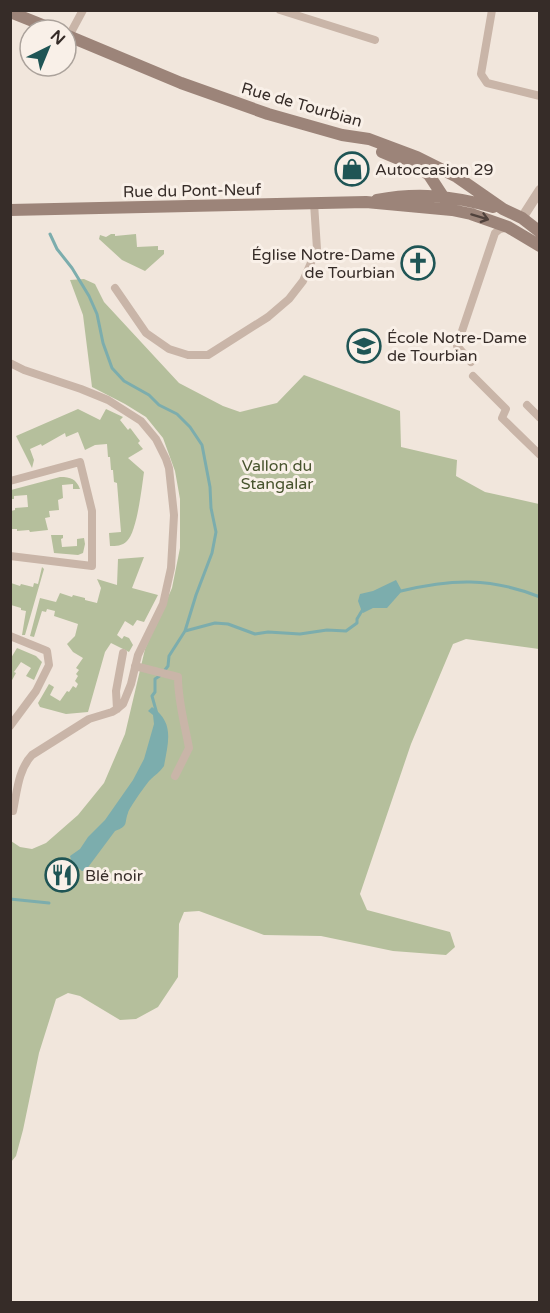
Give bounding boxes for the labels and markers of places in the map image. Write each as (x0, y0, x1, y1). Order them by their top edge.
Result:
shop icon: Autoccasion 29 (334, 151, 370, 187)
place label: Autoccasion 29 (375, 160, 494, 180)
place label: Église Notre-Dame de Tourbian (252, 245, 395, 283)
church icon: Église Notre-Dame de Tourbian (400, 245, 436, 281)
school or university icon: École Notre-Dame de Tourbian (346, 328, 382, 364)
place label: École Notre-Dame de Tourbian (387, 328, 527, 366)
restaurant icon: Blé noir (44, 857, 80, 893)
place label: Blé noir (85, 866, 144, 886)

